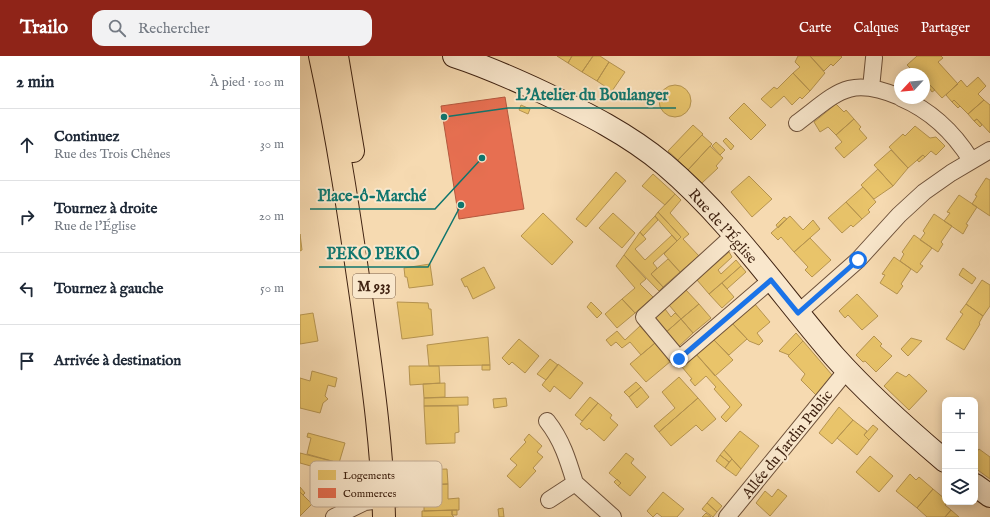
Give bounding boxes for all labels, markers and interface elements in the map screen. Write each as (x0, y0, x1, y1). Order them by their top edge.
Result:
search box (92, 10, 372, 46)
text: Trailo (20, 16, 68, 40)
icon: search (106, 17, 128, 39)
text: Rechercher (138, 19, 210, 38)
text: Carte (799, 19, 831, 37)
text: Calques (853, 19, 899, 37)
text: Partager (921, 19, 970, 37)
north arrow (894, 68, 930, 104)
text: 2 min (16, 72, 54, 93)
text: À pied · 100 m (210, 74, 284, 91)
callout: L’Atelier du Boulanger (508, 80, 676, 108)
text: L’Atelier du Boulanger (516, 86, 668, 106)
text: Continuez (54, 127, 119, 146)
icon: ahead (16, 134, 38, 156)
text: 30 m (260, 136, 284, 153)
text: Rue des Trois Chênes (54, 146, 170, 163)
callout: Place-ô-Marché (310, 181, 435, 209)
street label: Rue de l'Église (684, 185, 761, 268)
text: Place-ô-Marché (318, 187, 427, 207)
text: Tournez à droite (54, 199, 157, 218)
icon: right (16, 206, 38, 228)
text: 20 m (259, 208, 284, 225)
text: Rue de l'Église (54, 218, 136, 235)
callout: PEKO PEKO (319, 239, 428, 267)
text: PEKO PEKO (326, 245, 420, 265)
route start (849, 251, 867, 269)
road number: M 933 (353, 274, 395, 298)
icon: left (16, 278, 38, 300)
text: Tournez à gauche (54, 279, 163, 298)
text: 50 m (260, 280, 284, 297)
icon: arrive (16, 350, 38, 372)
route end (670, 350, 688, 368)
text: Arrivée à destination (54, 351, 181, 370)
street label: Allée du Jardin Public (737, 386, 837, 503)
map controls (942, 397, 978, 505)
button: + (942, 397, 978, 433)
button: − (942, 433, 978, 469)
legend (310, 461, 442, 507)
text: Logements (343, 469, 395, 483)
button: layers (942, 469, 978, 505)
text: Commerces (343, 487, 397, 501)

